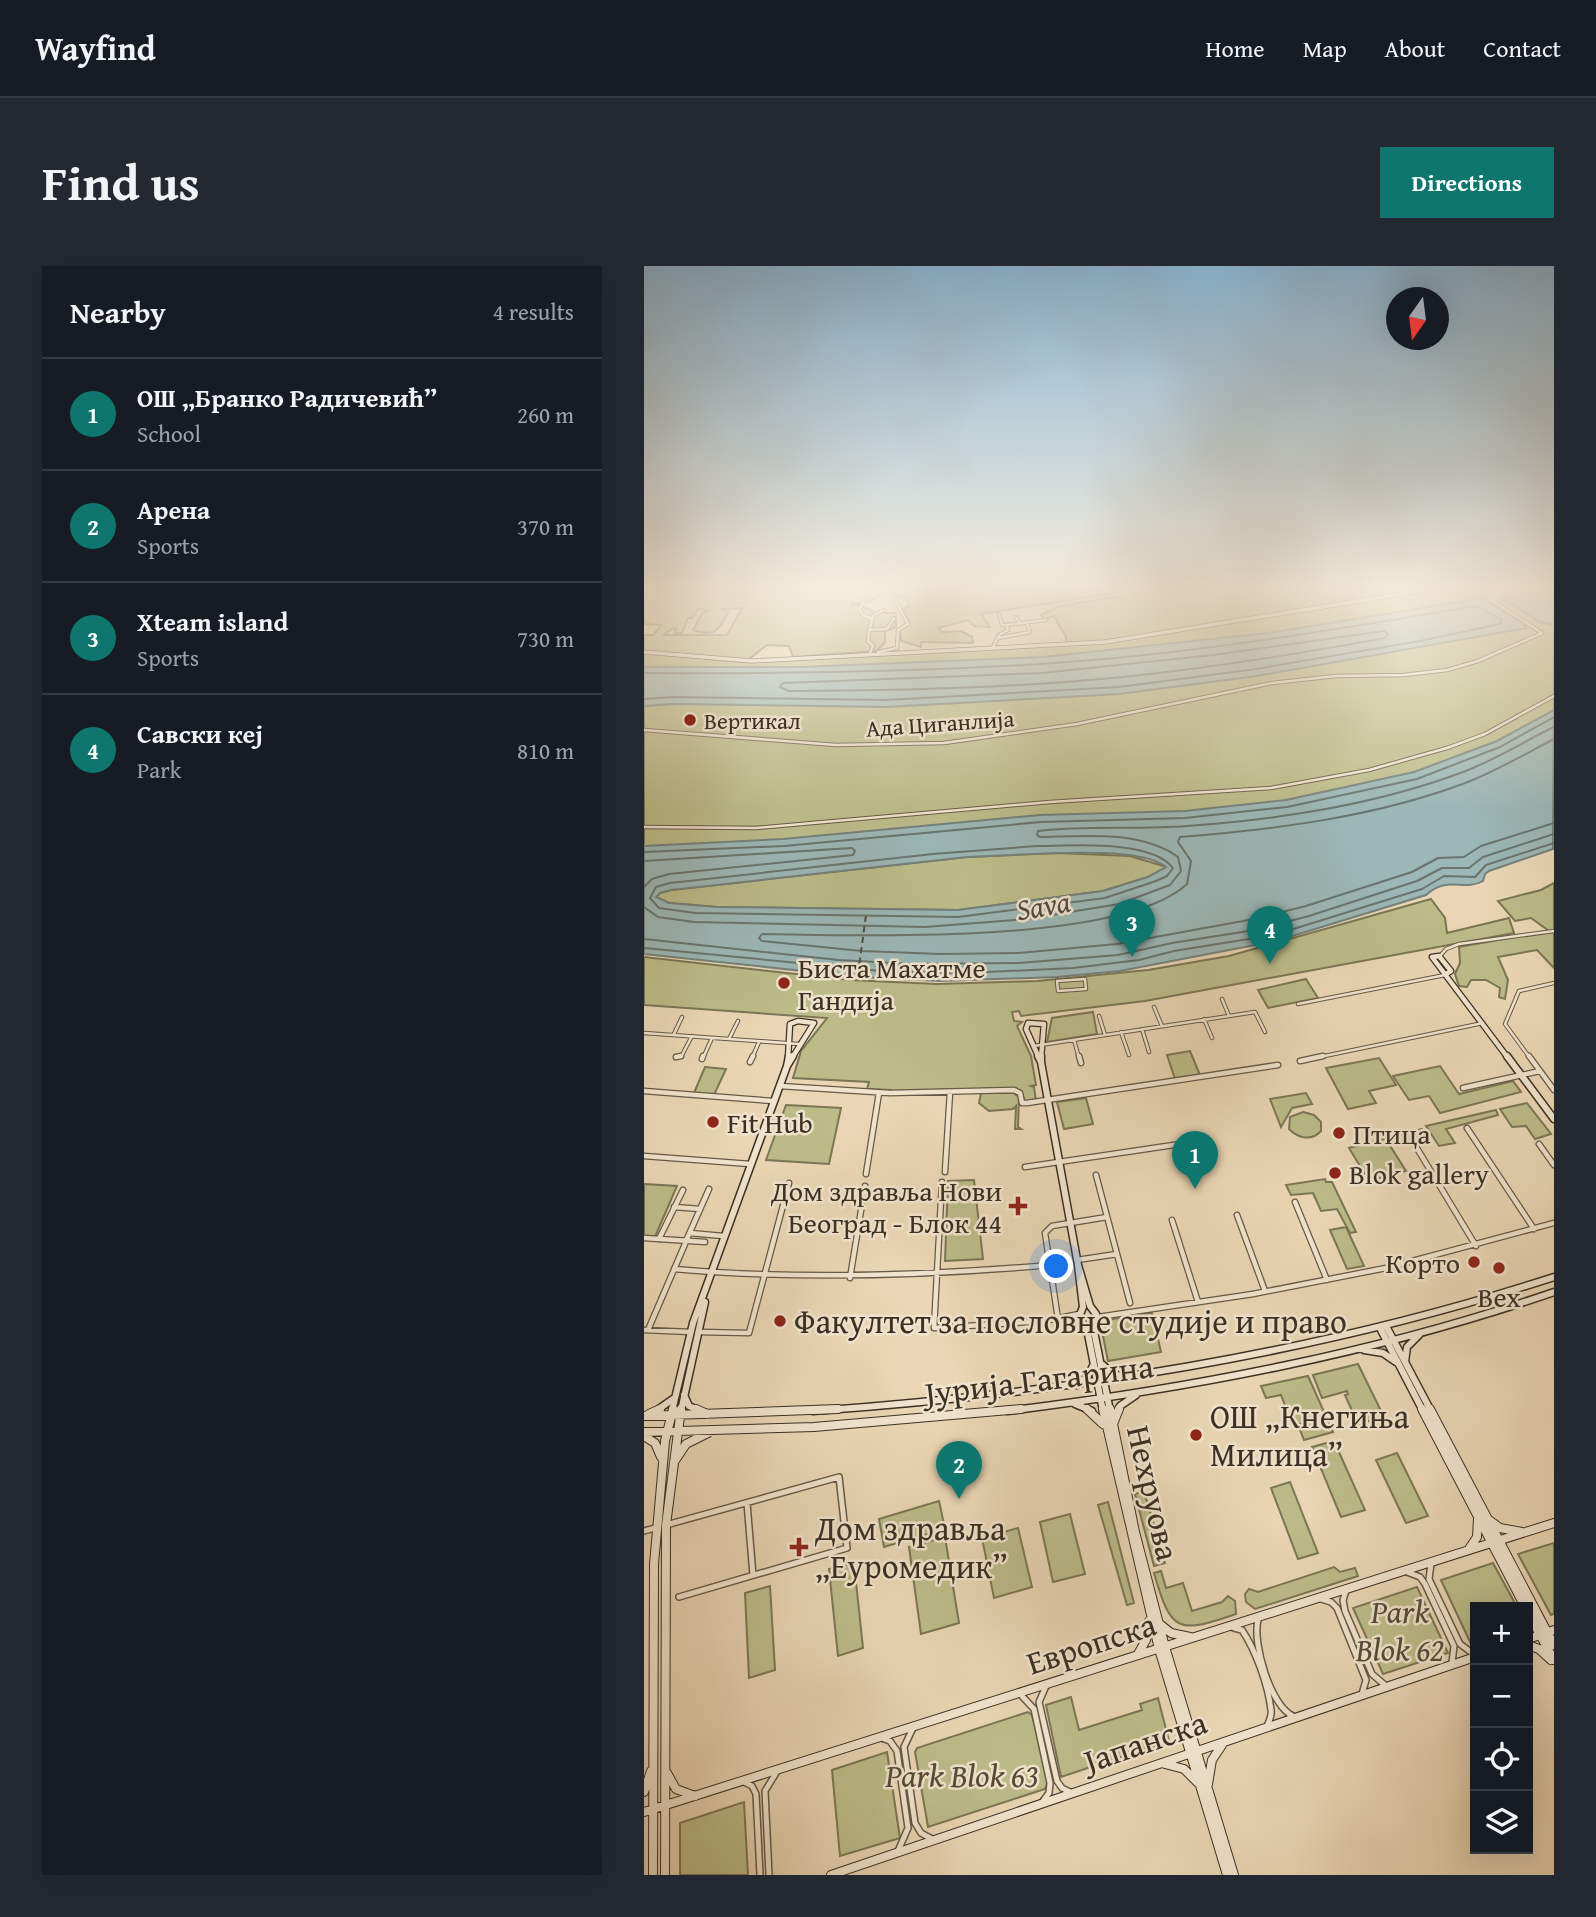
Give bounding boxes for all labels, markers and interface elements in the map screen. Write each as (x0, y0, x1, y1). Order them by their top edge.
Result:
text: Wayfind (35, 24, 156, 72)
text: Home (1206, 31, 1265, 66)
text: Map (1303, 31, 1347, 66)
text: About (1385, 31, 1445, 66)
text: Contact (1483, 31, 1561, 66)
text: Find us (42, 146, 200, 218)
button: Directions (1380, 147, 1554, 218)
north arrow (1386, 287, 1449, 350)
text: Nearby (70, 290, 166, 334)
text: 4 results (493, 295, 574, 328)
text: ОШ „Бранко Радичевић” (137, 378, 437, 417)
text: 1 (87, 398, 99, 431)
text: 260 m (517, 398, 574, 431)
text: School (137, 417, 201, 450)
text: Арена (137, 490, 210, 529)
text: 2 (87, 510, 99, 543)
text: 370 m (517, 510, 574, 543)
text: Sports (137, 529, 199, 562)
text: Xteam island (137, 602, 288, 641)
text: 3 (87, 622, 99, 655)
text: 730 m (517, 622, 574, 655)
text: Sports (137, 641, 199, 674)
street label: Ада Циганлија (865, 701, 1015, 745)
place label: Вертикал (704, 704, 801, 737)
marker: Вертикал (682, 712, 698, 728)
text: Савски кеј (137, 714, 263, 753)
text: 4 (87, 734, 99, 767)
text: 810 m (517, 734, 574, 767)
text: Park (137, 753, 181, 786)
water label: Sava (1013, 879, 1074, 931)
pin: 3 (1109, 899, 1155, 957)
pin: 4 (1247, 906, 1293, 964)
place label: Биста Махатме Гандија (798, 947, 986, 1020)
marker: Биста Махатме Гандија (776, 975, 792, 991)
place label: Fit Hub (727, 1102, 813, 1143)
place label: Птица (1353, 1113, 1431, 1154)
marker: Fit Hub (705, 1114, 721, 1130)
marker: Птица (1331, 1125, 1347, 1141)
pin: 1 (1172, 1131, 1218, 1189)
place label: Blok gallery (1349, 1153, 1489, 1194)
marker: Blok gallery (1327, 1165, 1343, 1181)
place label: Дом здравља Нови Београд - Блок 44 (770, 1170, 1002, 1243)
marker: Дом здравља Нови Београд - Блок 44 (1008, 1196, 1028, 1216)
place label: Корто (1386, 1242, 1460, 1283)
your location (1039, 1249, 1073, 1283)
marker: Корто (1466, 1254, 1482, 1270)
marker: Bex (1491, 1260, 1507, 1276)
place label: Bex (1478, 1276, 1521, 1317)
place label: Факултет за пословне студије и право (794, 1297, 1347, 1345)
marker: Факултет за пословне студије и право (772, 1313, 788, 1329)
street label: Јурија Гагарина (918, 1341, 1156, 1417)
place label: ОШ „Кнегиња Милица” (1210, 1392, 1410, 1478)
street label: Нехруова (1115, 1421, 1193, 1566)
marker: ОШ „Кнегиња Милица” (1188, 1427, 1204, 1443)
pin: 2 (936, 1441, 982, 1499)
place label: Дом здравља „Еуромедик” (814, 1504, 1007, 1590)
marker: Дом здравља „Еуромедик” (789, 1537, 809, 1557)
park label: Park Blok 62 (1355, 1587, 1444, 1673)
street label: Европска (1020, 1599, 1162, 1686)
map controls (1470, 1602, 1533, 1854)
button: + (1470, 1602, 1533, 1665)
button: − (1470, 1665, 1533, 1728)
street label: Јапанска (1073, 1698, 1213, 1786)
button: locate (1470, 1728, 1533, 1791)
park label: Park Blok 63 (884, 1751, 1039, 1799)
button: layers (1470, 1791, 1533, 1854)

